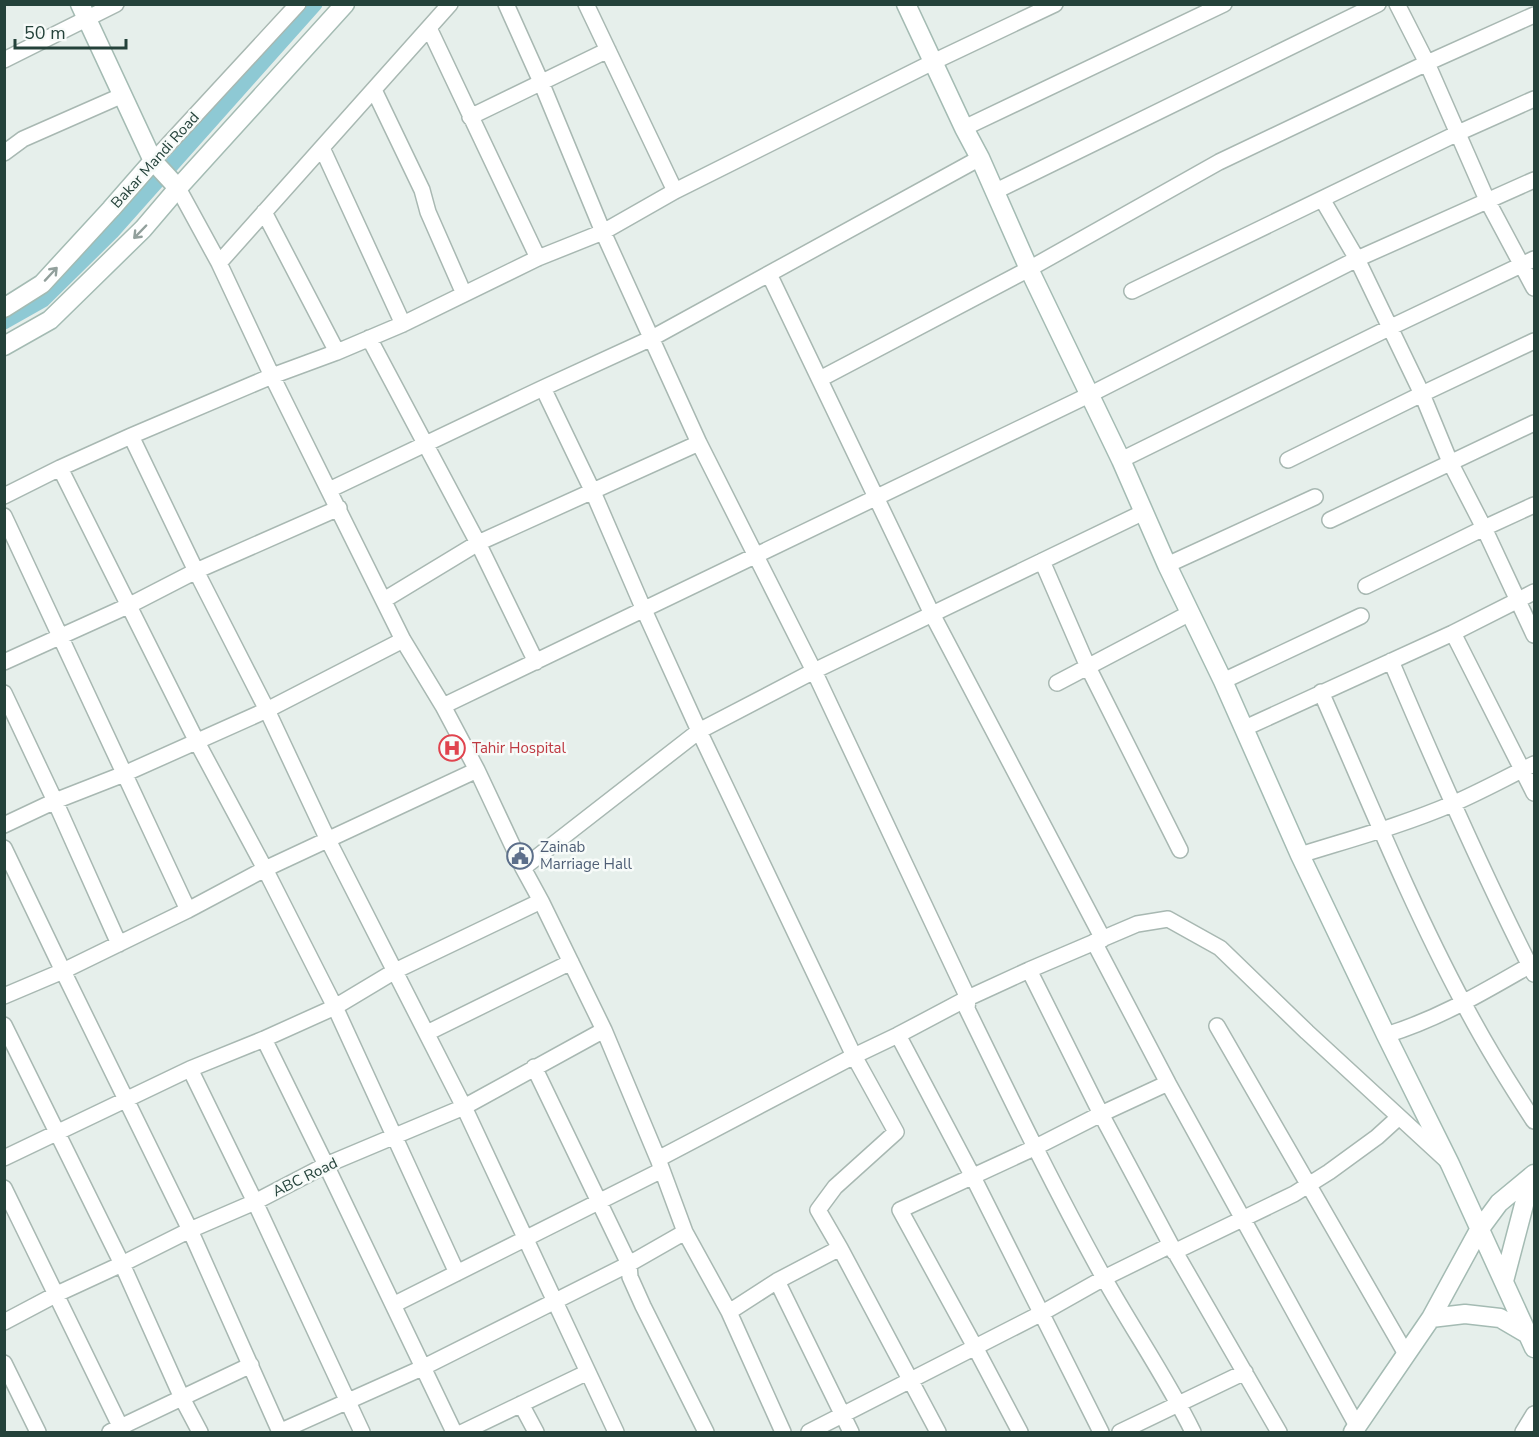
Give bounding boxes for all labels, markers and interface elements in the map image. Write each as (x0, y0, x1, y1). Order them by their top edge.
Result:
scale bar (15, 12, 126, 50)
text: 50 m (24, 21, 66, 45)
street label: Bakar Mandi Road (106, 108, 204, 212)
one-way arrow (132, 225, 147, 240)
one-way arrow (44, 266, 58, 281)
hospital icon: Tahir Hospital (437, 733, 467, 763)
place label: Tahir Hospital (472, 738, 566, 758)
place label: Zainab Marriage Hall (540, 837, 632, 874)
public building icon: Zainab Marriage Hall (505, 841, 535, 871)
street label: ABC Road (269, 1153, 341, 1201)

